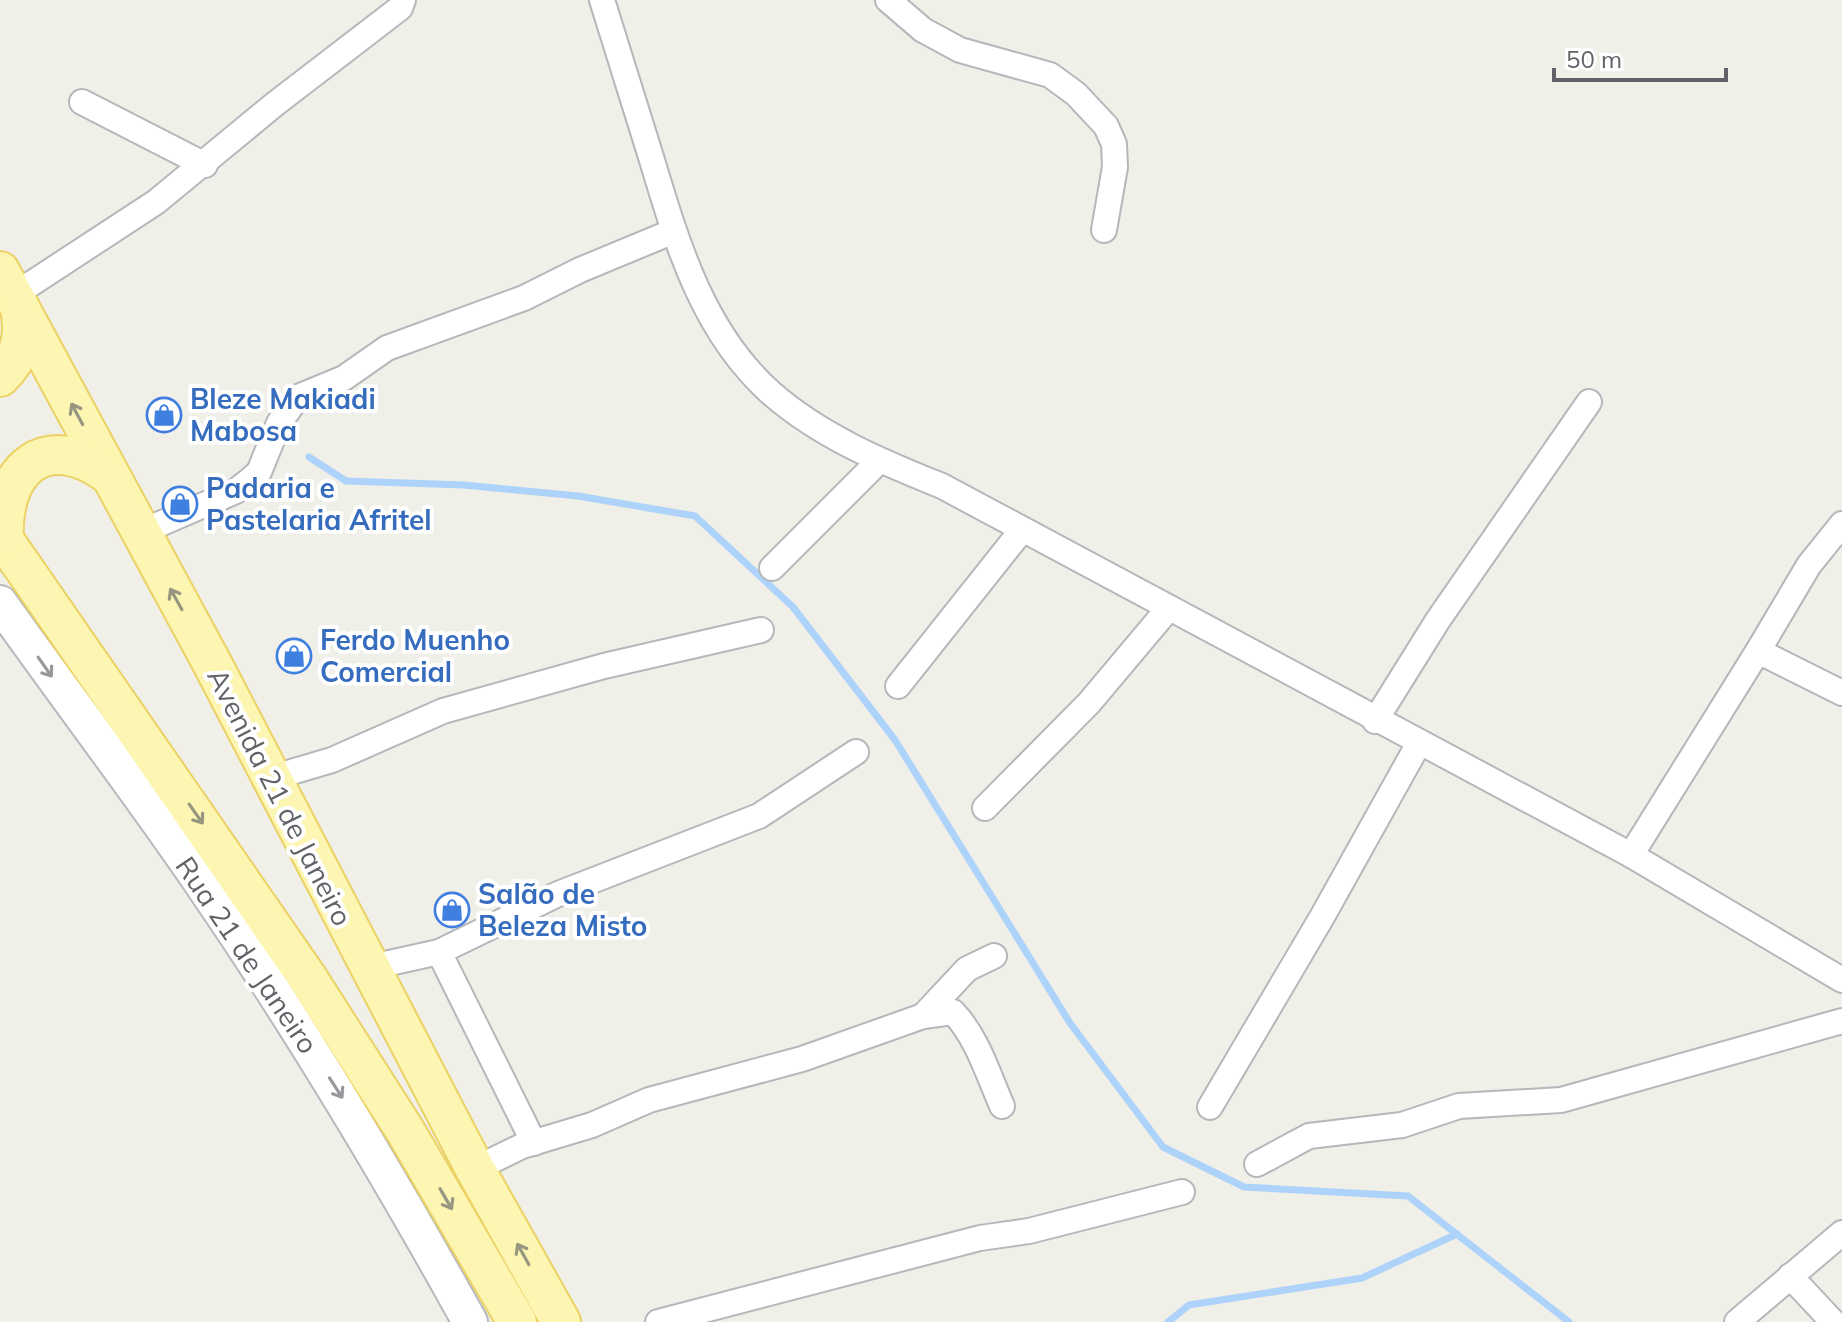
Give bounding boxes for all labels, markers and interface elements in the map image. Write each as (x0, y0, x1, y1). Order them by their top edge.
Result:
scale bar (1554, 32, 1726, 82)
text: 50 m (1566, 44, 1622, 74)
place label: Bleze Makiadi Mabosa (190, 381, 376, 448)
shop icon: Bleze Makiadi Mabosa (145, 396, 183, 434)
one-way arrow (69, 403, 85, 427)
place label: Padaria e Pastelaria Afritel (206, 470, 432, 537)
shop icon: Padaria e Pastelaria Afritel (161, 485, 199, 523)
one-way arrow (167, 588, 183, 612)
place label: Ferdo Muenho Comercial (320, 622, 510, 689)
shop icon: Ferdo Muenho Comercial (275, 637, 313, 675)
one-way arrow (37, 655, 53, 677)
street label: Avenida 21 de Janeiro (200, 662, 361, 931)
one-way arrow (188, 802, 204, 824)
street label: Rua 21 de Janeiro (169, 850, 326, 1060)
place label: Salão de Beleza Misto (478, 876, 647, 943)
shop icon: Salão de Beleza Misto (433, 891, 471, 929)
one-way arrow (328, 1076, 344, 1098)
one-way arrow (438, 1187, 454, 1210)
one-way arrow (514, 1243, 530, 1266)

